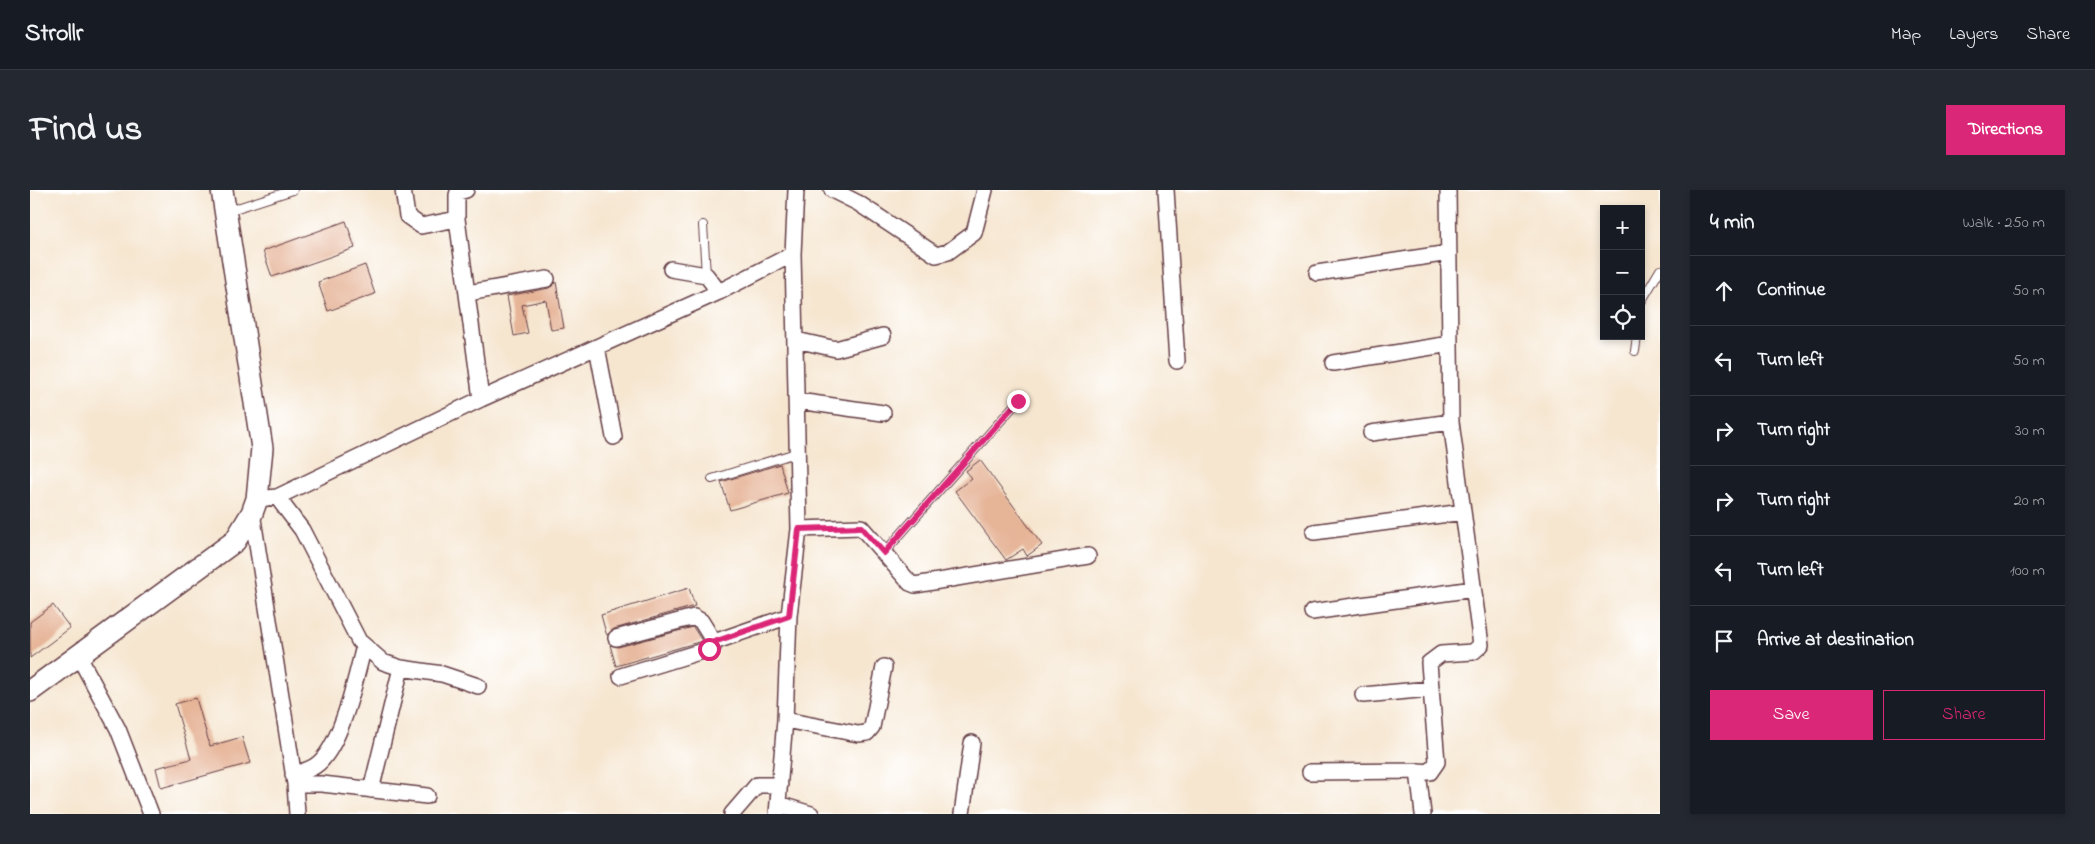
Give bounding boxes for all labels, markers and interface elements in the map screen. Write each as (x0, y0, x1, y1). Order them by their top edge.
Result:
text: Strollr (25, 17, 83, 52)
text: Map (1891, 22, 1921, 48)
text: Layers (1949, 22, 1999, 48)
text: Share (2027, 22, 2070, 48)
text: Find us (30, 105, 142, 156)
button: Directions (1946, 105, 2065, 155)
map controls (1600, 205, 1645, 340)
button: + (1600, 205, 1645, 250)
text: 4 min (1710, 208, 1754, 238)
text: Walk · 250 m (1962, 211, 2045, 235)
button: − (1600, 250, 1645, 295)
icon: ahead (1710, 277, 1738, 305)
text: Continue (1757, 277, 1825, 304)
text: 50 m (2013, 279, 2045, 303)
button: locate (1600, 295, 1645, 340)
icon: left (1710, 347, 1738, 375)
text: Turn left (1757, 347, 1824, 374)
text: 50 m (2013, 349, 2045, 373)
route end (1007, 390, 1030, 413)
icon: right (1710, 417, 1738, 445)
text: Turn right (1757, 417, 1830, 444)
text: 30 m (2015, 419, 2045, 443)
icon: right (1710, 487, 1738, 515)
text: Turn right (1757, 487, 1830, 514)
text: 20 m (2014, 489, 2045, 513)
icon: left (1710, 557, 1738, 585)
text: Turn left (1757, 557, 1824, 584)
text: 100 m (2010, 559, 2045, 583)
icon: arrive (1710, 627, 1738, 655)
text: Arrive at destination (1757, 627, 1914, 654)
route start (698, 638, 721, 661)
button: Save (1710, 690, 1873, 740)
button: Share (1883, 690, 2045, 740)

